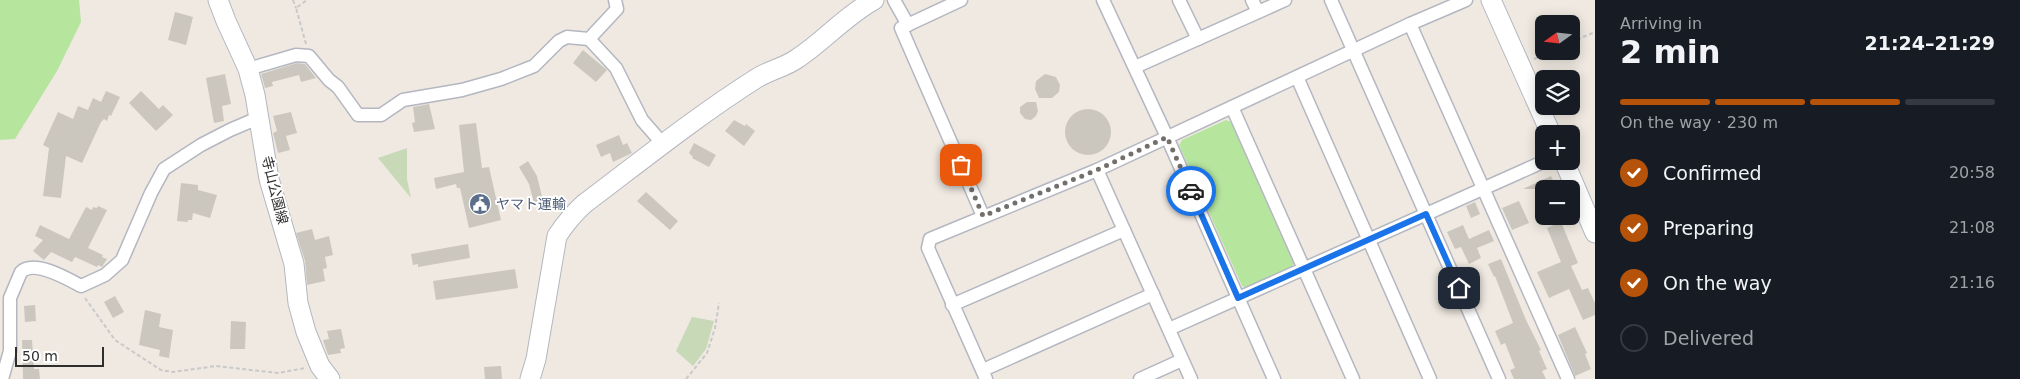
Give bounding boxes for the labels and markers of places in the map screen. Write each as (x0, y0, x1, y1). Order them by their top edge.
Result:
pin (940, 144, 982, 186)
public building icon: ヤマト運輸 (468, 192, 492, 216)
place label: ヤマト運輸 (496, 196, 566, 212)
pin (1438, 267, 1480, 309)

